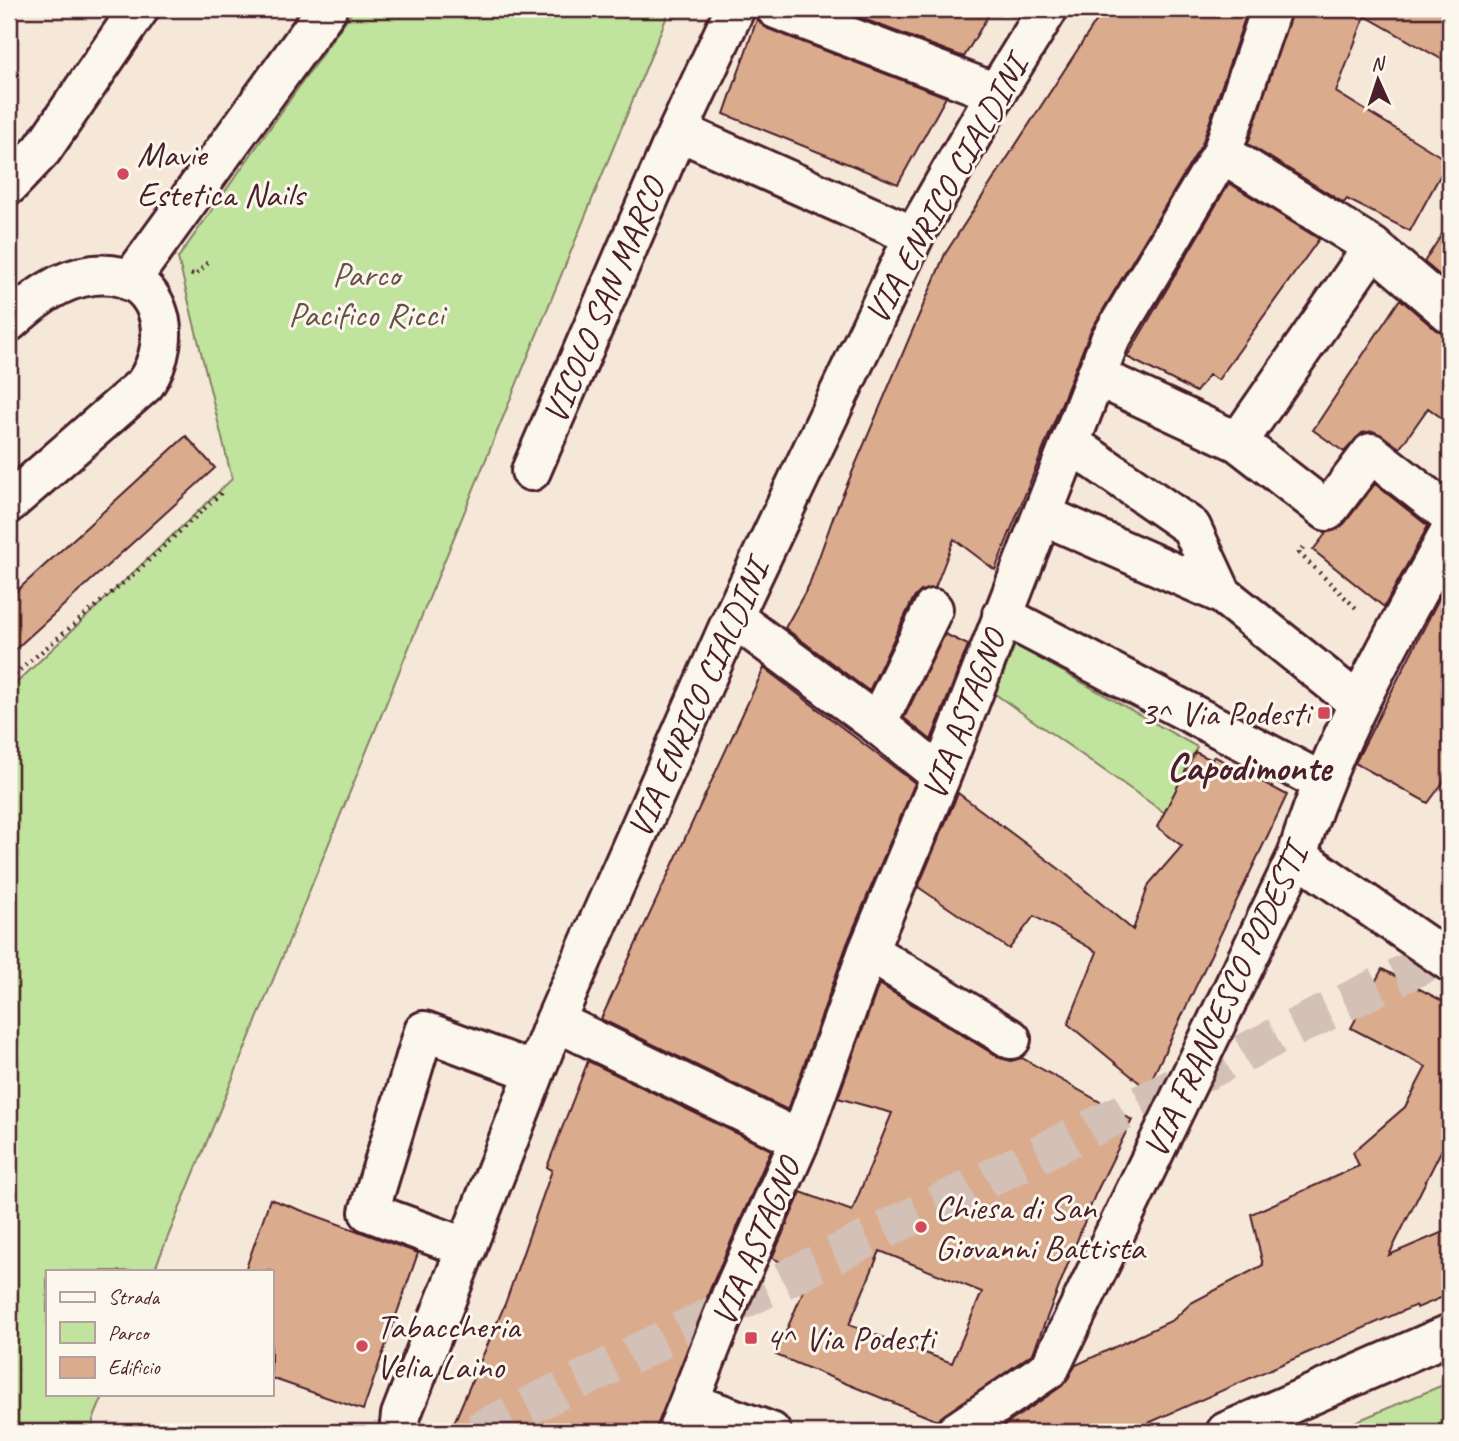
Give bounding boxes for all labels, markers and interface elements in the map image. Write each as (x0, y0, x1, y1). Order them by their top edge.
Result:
street label: VIA ENRICO CIALDINI (854, 42, 1041, 331)
north arrow (1344, 46, 1414, 116)
text: N (1371, 52, 1387, 76)
place label: Mavie Estetica Nails (137, 132, 308, 217)
marker: Mavie Estetica Nails (115, 166, 131, 182)
street label: VICOLO SAN MARCO (532, 169, 677, 430)
park label: Parco Pacifico Ricci (288, 252, 448, 337)
street label: VIA ENRICO CIALDINI (617, 547, 782, 845)
street label: VIA ASTAGNO (911, 621, 1018, 806)
place label: 3^ Via Podesti (1141, 691, 1314, 736)
marker: 3^ Via Podesti (1316, 705, 1332, 721)
district label: Capodimonte (1167, 744, 1334, 791)
street label: VIA FRANCESCO PODESTI (1133, 831, 1320, 1165)
street label: VIA ASTAGNO (701, 1148, 813, 1332)
place label: Chiesa di San Giovanni Battista (935, 1185, 1147, 1270)
marker: Chiesa di San Giovanni Battista (913, 1219, 929, 1235)
legend (46, 1270, 273, 1396)
text: Strada (108, 1284, 161, 1310)
place label: Tabaccheria Velia Laino (376, 1304, 522, 1389)
place label: 4^ Via Podesti (765, 1316, 939, 1361)
text: Parco (108, 1320, 151, 1346)
marker: 4^ Via Podesti (743, 1330, 759, 1346)
marker: Tabaccheria Velia Laino (354, 1338, 370, 1354)
text: Edificio (108, 1354, 161, 1380)

